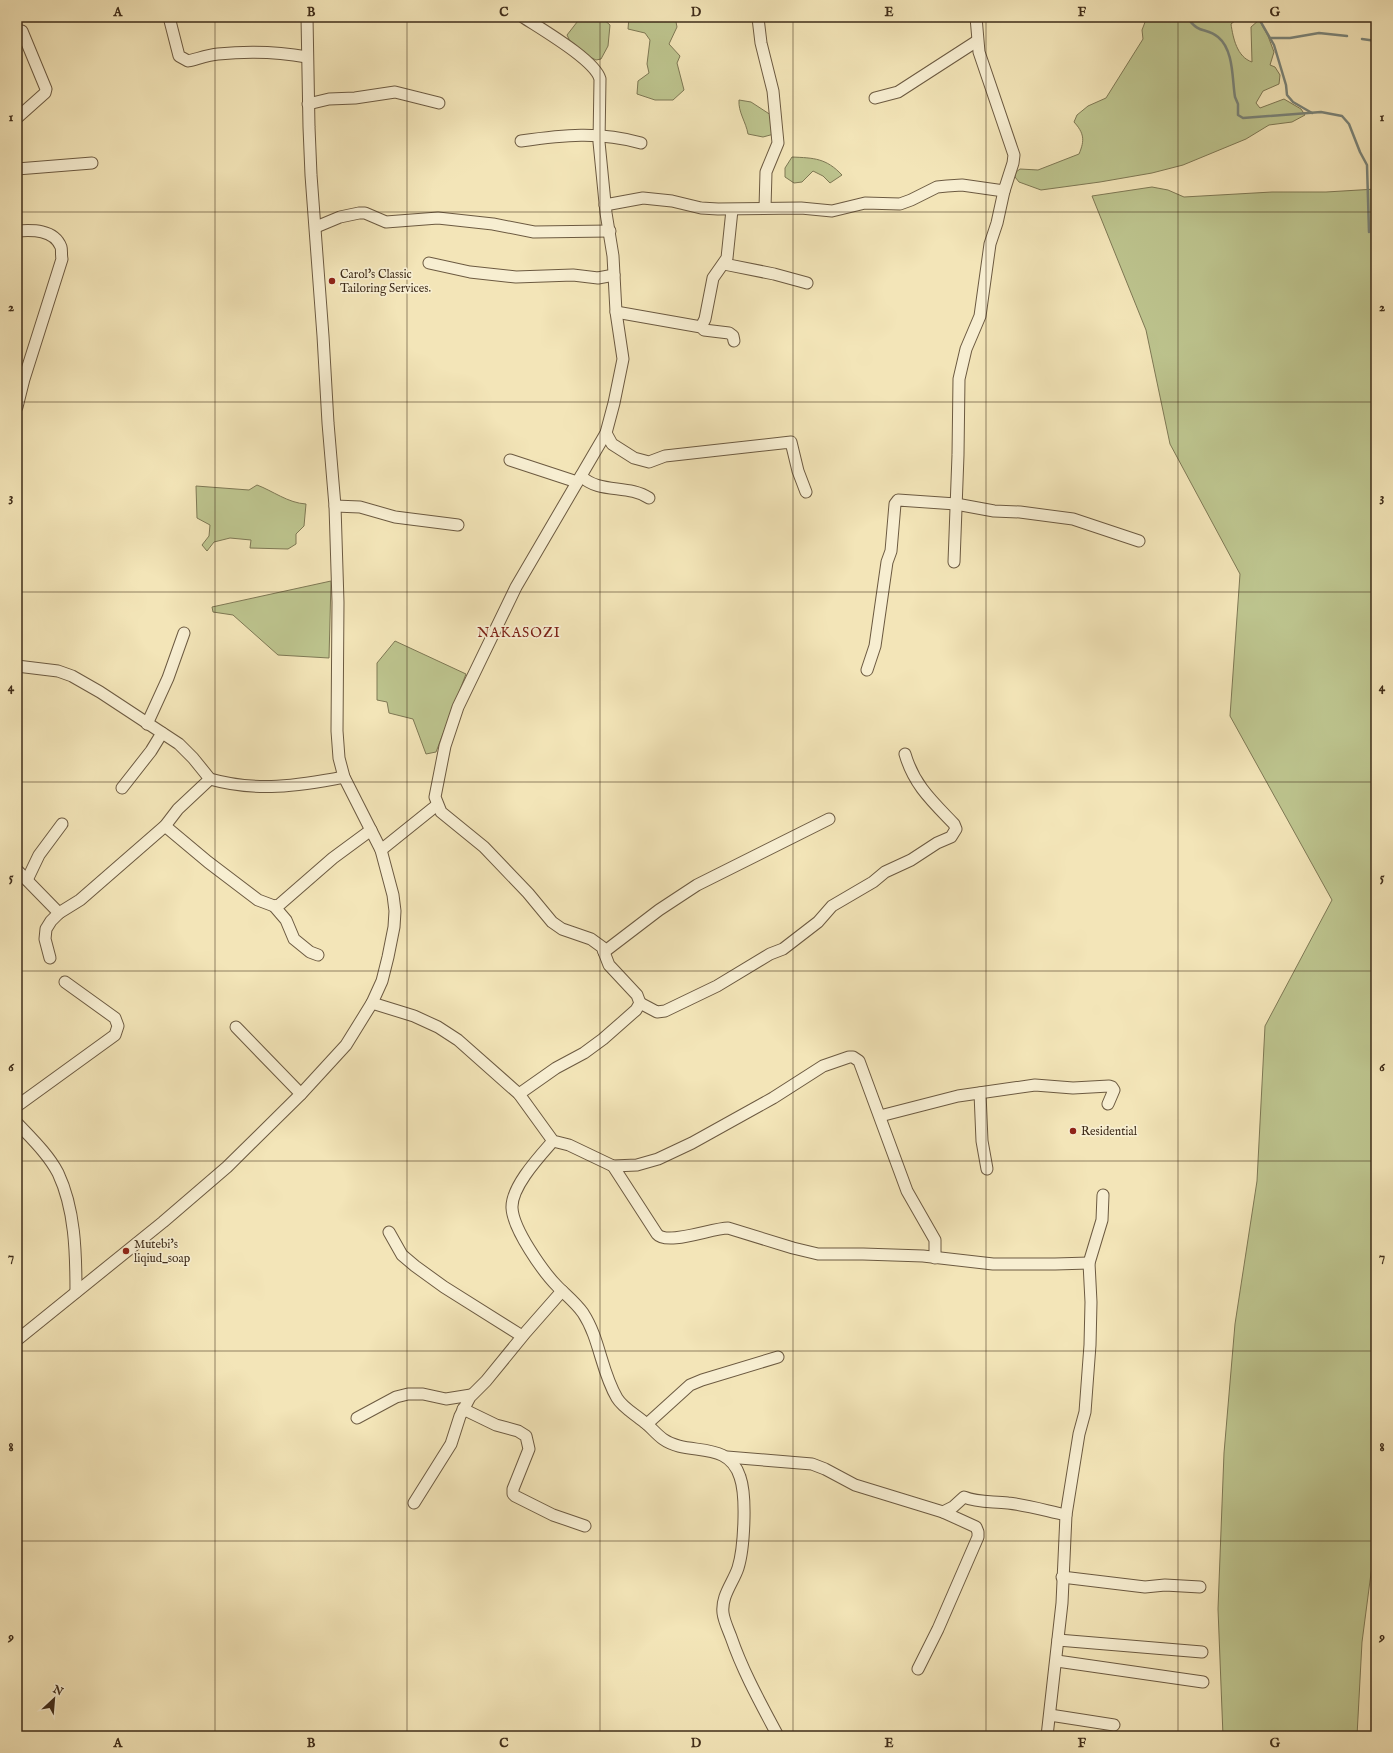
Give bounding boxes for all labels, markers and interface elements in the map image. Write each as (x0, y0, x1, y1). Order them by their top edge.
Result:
text: A (113, 4, 124, 21)
text: B (307, 4, 316, 21)
text: C (499, 4, 509, 21)
text: D (691, 4, 702, 21)
text: E (884, 4, 894, 21)
text: F (1078, 4, 1087, 21)
text: G (1270, 4, 1281, 21)
text: 1 (9, 109, 14, 126)
text: 1 (1380, 109, 1385, 126)
place label: Carol's Classic Tailoring Services. (340, 267, 431, 296)
marker: Carol's Classic Tailoring Services. (327, 276, 337, 286)
text: 2 (8, 299, 14, 316)
text: 2 (1379, 299, 1385, 316)
text: 3 (9, 489, 14, 506)
text: 3 (1380, 489, 1385, 506)
district label: NAKASOZI (477, 624, 561, 642)
text: 4 (8, 679, 15, 696)
text: 4 (1379, 679, 1386, 696)
text: 5 (9, 869, 14, 886)
text: 5 (1380, 869, 1385, 886)
text: 6 (8, 1059, 14, 1076)
text: 6 (1379, 1059, 1385, 1076)
place label: Residential (1081, 1124, 1138, 1139)
marker: Residential (1068, 1126, 1078, 1136)
place label: Mutebi's liqiud_soap (134, 1237, 191, 1267)
marker: Mutebi's liqiud_soap (121, 1246, 131, 1256)
text: 7 (8, 1249, 14, 1266)
text: 7 (1379, 1249, 1385, 1266)
text: 8 (8, 1439, 14, 1456)
text: 8 (1379, 1439, 1385, 1456)
text: 9 (7, 1629, 14, 1646)
text: 9 (1378, 1629, 1385, 1646)
north arrow (34, 1679, 74, 1719)
text: N (50, 1682, 66, 1699)
text: A (113, 1735, 124, 1752)
text: B (307, 1735, 316, 1752)
text: C (499, 1735, 509, 1752)
text: D (691, 1735, 702, 1752)
text: E (884, 1735, 894, 1752)
text: F (1078, 1735, 1087, 1752)
text: G (1270, 1735, 1281, 1752)

